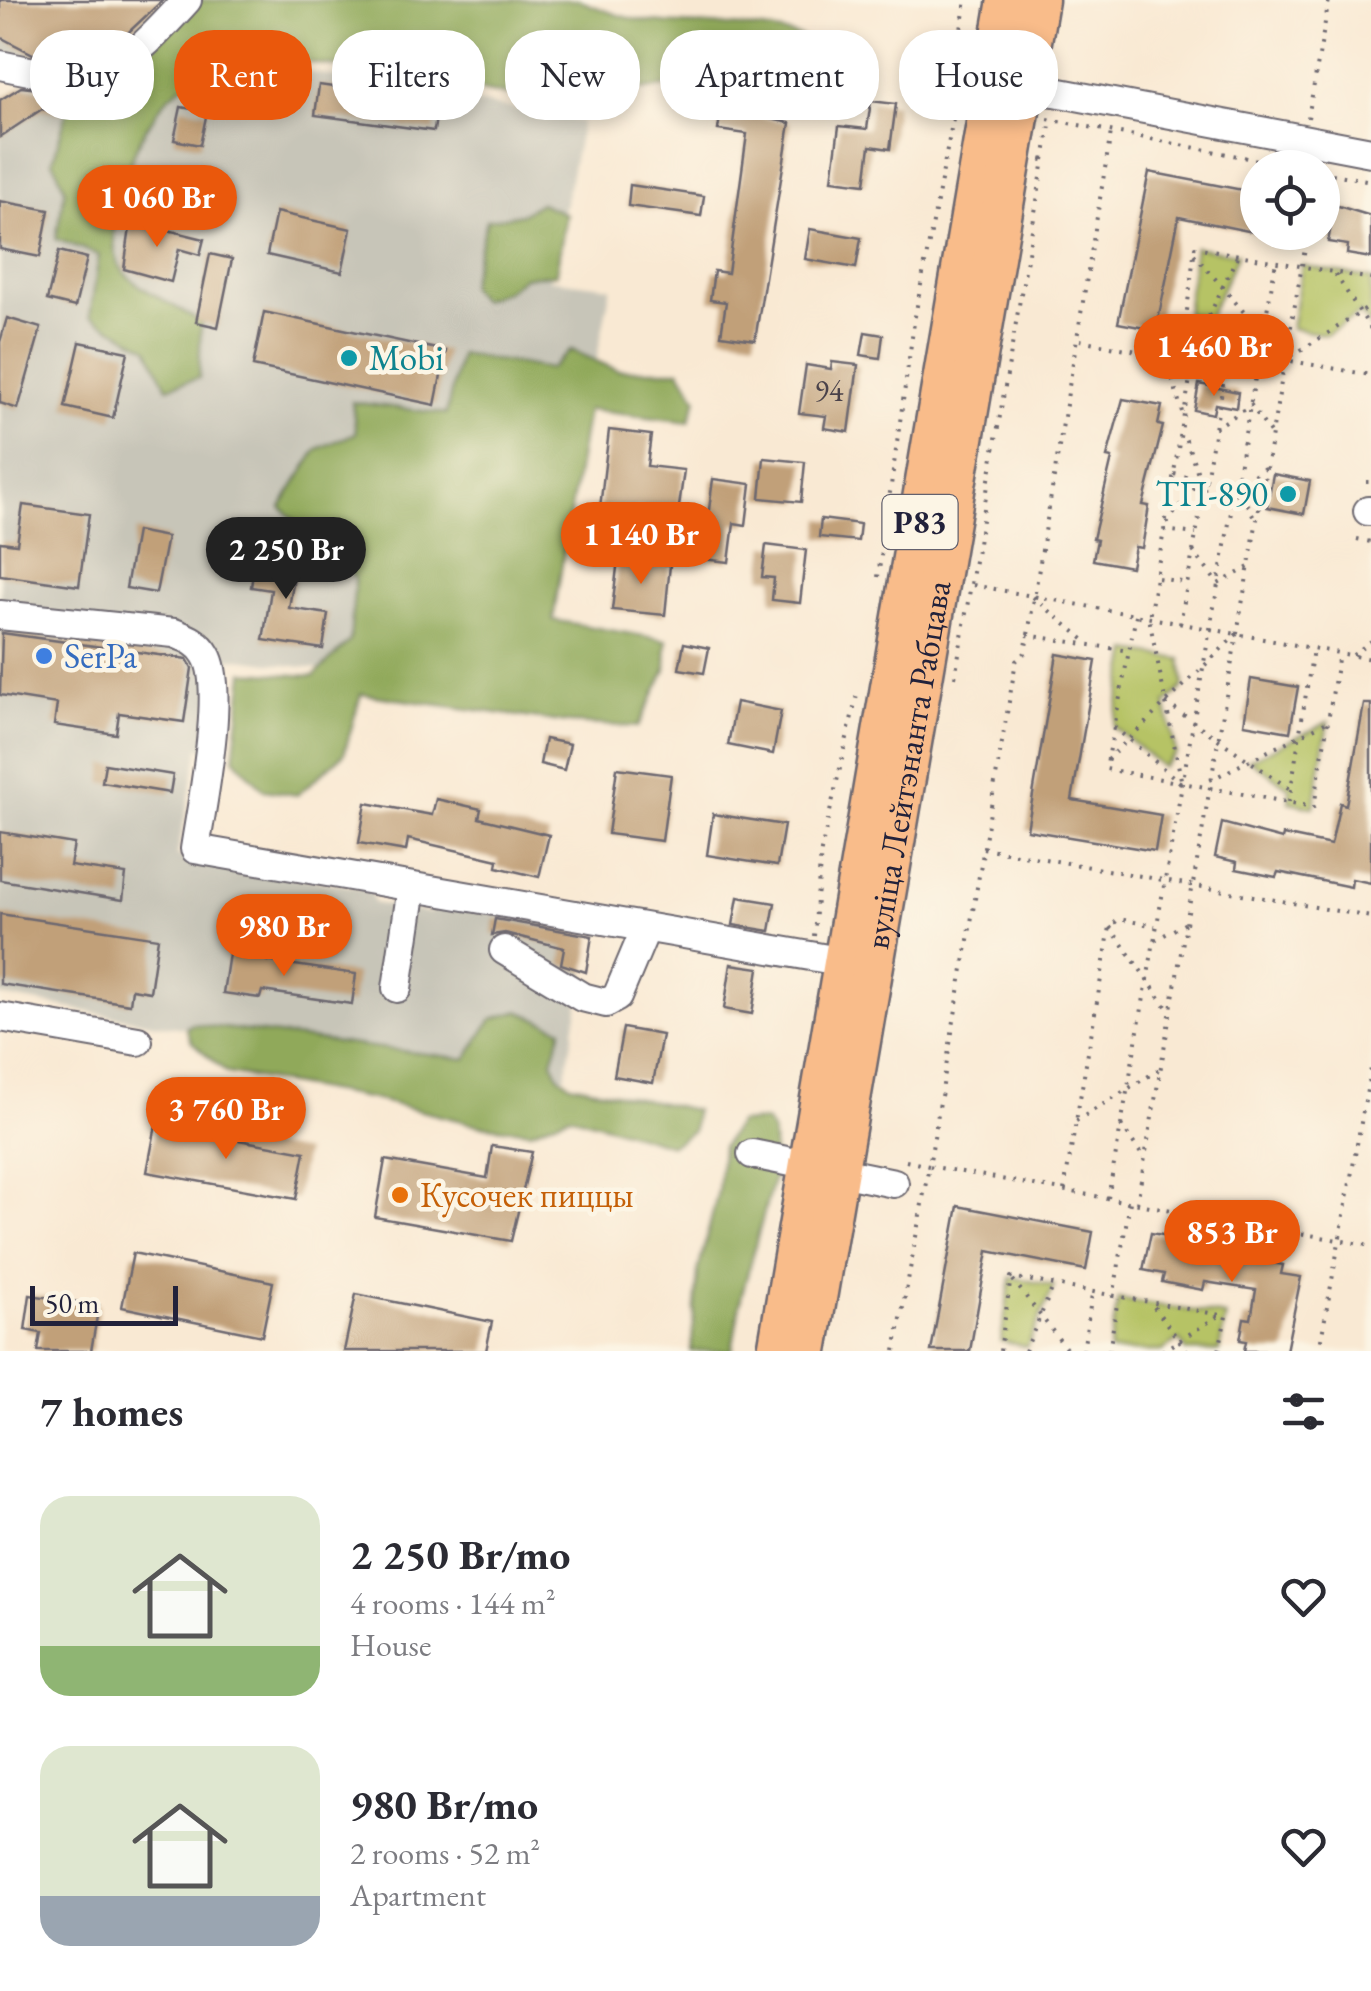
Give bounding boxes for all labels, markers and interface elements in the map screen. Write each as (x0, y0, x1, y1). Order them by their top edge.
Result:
chip: Buy (30, 30, 154, 120)
chip: Rent (174, 30, 312, 120)
chip: Filters (332, 30, 485, 120)
chip: New (505, 30, 640, 120)
chip: Apartment (660, 30, 879, 120)
chip: House (899, 30, 1058, 120)
map controls (1240, 150, 1340, 250)
button: locate (1240, 150, 1340, 250)
pin: 1 060 Br (54, 165, 260, 250)
text: 1 060 Br (99, 176, 215, 218)
pin: 1 460 Br (1111, 314, 1317, 399)
text: 1 460 Br (1156, 325, 1272, 367)
place label: Mobi (369, 335, 444, 380)
marker: Mobi (338, 347, 360, 369)
house number: 94 (815, 371, 844, 410)
place label: ТП-890 (1156, 471, 1268, 516)
marker: ТП-890 (1277, 483, 1299, 505)
road number: Р83 (882, 495, 958, 549)
pin: 1 140 Br (538, 502, 744, 587)
text: 1 140 Br (583, 513, 699, 555)
pin: 2 250 Br (183, 517, 389, 602)
text: 2 250 Br (228, 528, 344, 570)
street label: вуліца Лейтэнанта Рабцава (853, 577, 960, 952)
place label: SerPa (64, 633, 137, 678)
marker: SerPa (33, 645, 55, 667)
pin: 980 Br (203, 894, 365, 979)
text: 980 Br (238, 905, 330, 947)
pin: 3 760 Br (123, 1077, 329, 1162)
text: 3 760 Br (168, 1088, 284, 1130)
place label: Кусочек пиццы (420, 1172, 634, 1218)
marker: Кусочек пиццы (389, 1184, 411, 1206)
pin: 853 Br (1151, 1200, 1313, 1285)
text: 853 Br (1186, 1211, 1278, 1253)
scale bar (30, 1281, 178, 1326)
text: 50 m (45, 1285, 99, 1321)
text: 7 homes (40, 1384, 183, 1439)
icon: filters (1276, 1384, 1331, 1439)
text: 2 250 Br/mo (350, 1527, 570, 1582)
icon: home (120, 1536, 240, 1656)
icon: heart (1276, 1569, 1331, 1624)
text: 4 rooms · 144 m² (350, 1582, 556, 1624)
text: House (350, 1624, 431, 1666)
text: 980 Br/mo (350, 1777, 538, 1832)
icon: home (120, 1786, 240, 1906)
icon: heart (1276, 1819, 1331, 1874)
text: 2 rooms · 52 m² (350, 1832, 540, 1874)
text: Apartment (350, 1874, 486, 1916)

